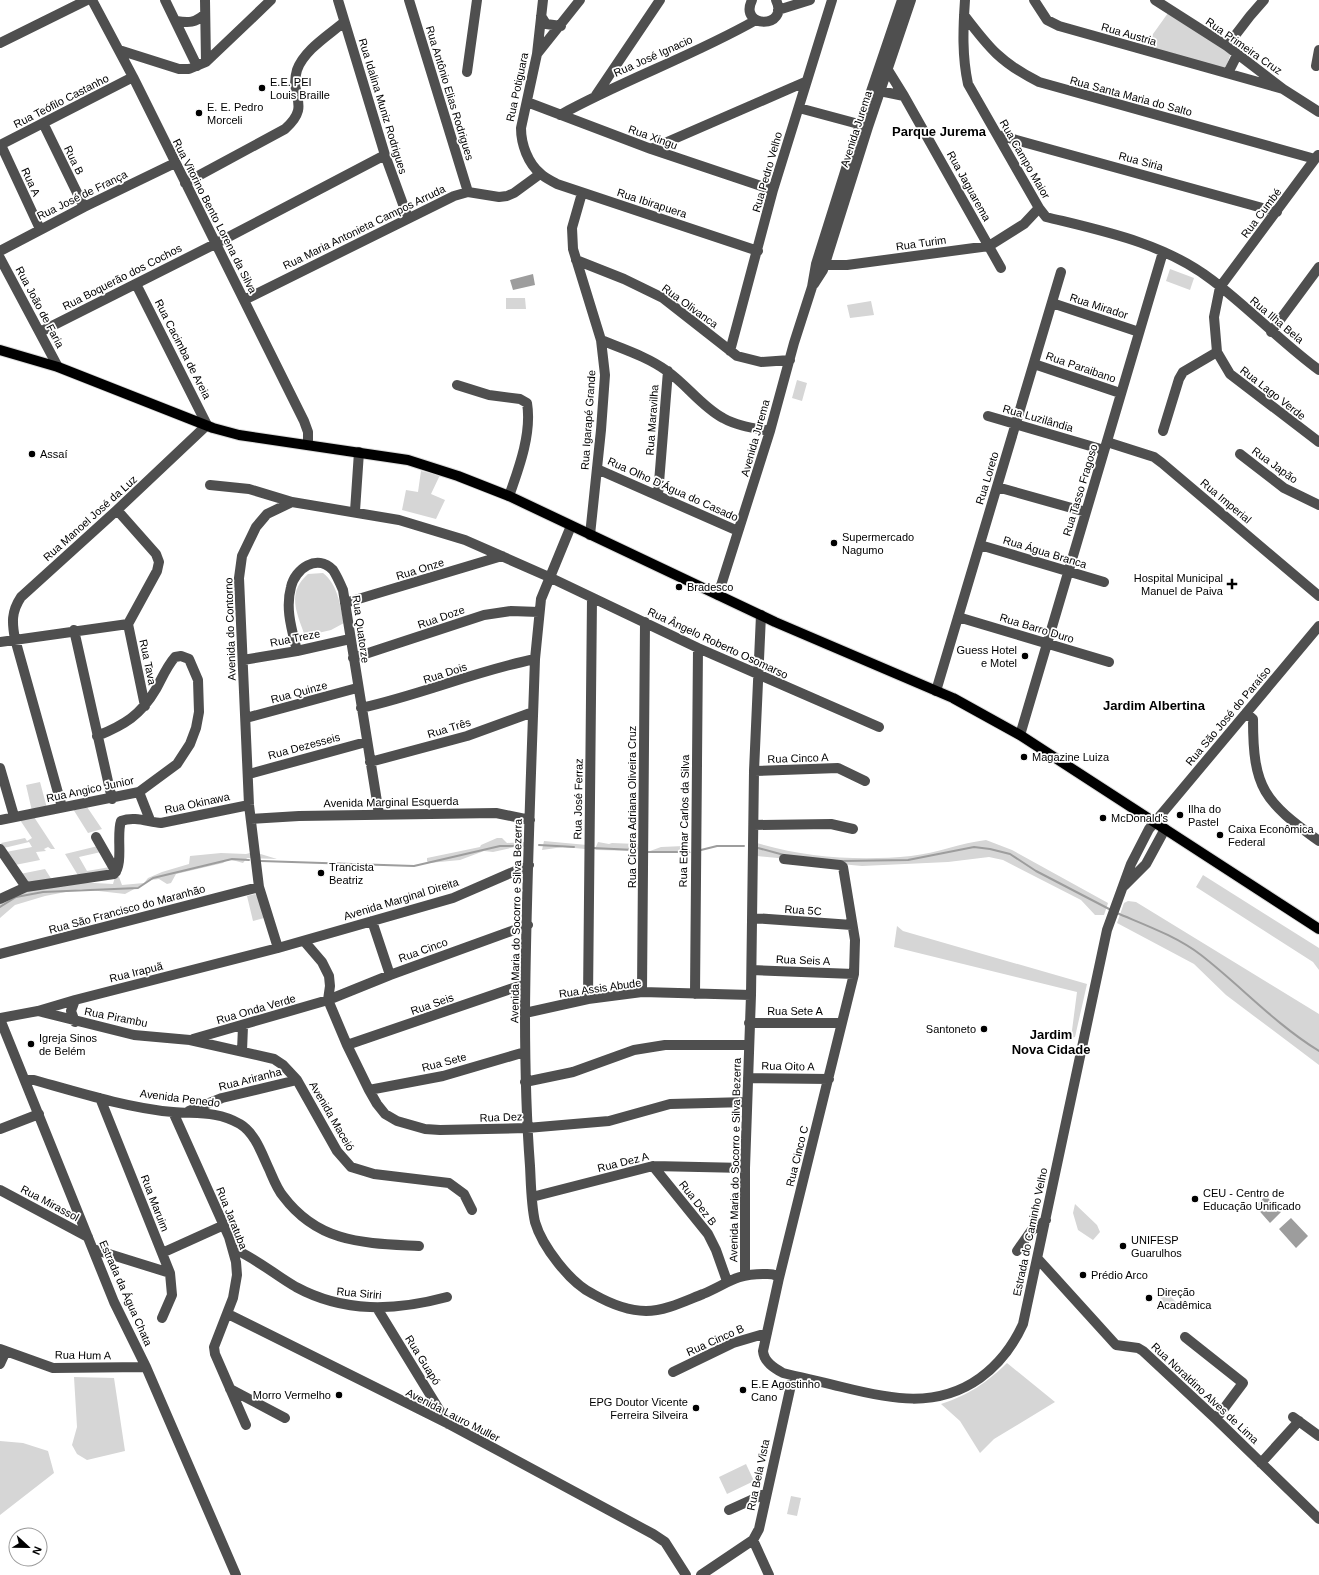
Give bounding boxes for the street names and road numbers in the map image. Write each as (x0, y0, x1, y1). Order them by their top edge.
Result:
street label: Rua Primeira Cruz (1204, 15, 1284, 77)
street label: Rua Austria (1100, 20, 1159, 48)
street label: Rua Antônio Elias Rodrigues (424, 24, 476, 162)
street label: Rua José Ignacio (612, 33, 694, 79)
street label: Rua Idalina Muniz Rodrigues (357, 37, 410, 176)
street label: Rua Potiguara (504, 50, 530, 123)
street label: Rua Teófilo Castanho (12, 72, 110, 130)
street label: Rua Santa Maria do Salto (1069, 74, 1193, 118)
street label: Avenida Jurema (838, 89, 874, 169)
street label: Rua Campo Maior (997, 117, 1053, 201)
street label: Rua Xingu (627, 123, 679, 151)
street label: Rua Pedro Velho (750, 130, 784, 214)
street label: Rua Vitorino Bento Lorena da Silva (171, 137, 260, 296)
street label: Rua B (62, 144, 86, 176)
street label: Rua Jaguarema (945, 149, 994, 224)
street label: Rua Siria (1118, 149, 1165, 173)
street label: Rua A (19, 166, 43, 199)
street label: Rua José de França (35, 168, 130, 222)
street label: Rua Maria Antonieta Campos Arruda (281, 182, 448, 272)
street label: Rua Ibirapuera (616, 186, 689, 220)
street label: Rua Cumbé (1239, 186, 1283, 240)
street label: Rua Turim (895, 234, 947, 252)
street label: Rua Boquerão dos Cochos (60, 241, 184, 312)
street label: Rua João de Faria (13, 264, 67, 351)
street label: Rua Olivanca (660, 282, 721, 331)
street label: Rua Mirador (1068, 291, 1130, 321)
street label: Rua Ilha Bela (1248, 294, 1307, 346)
street label: Rua Cacimba de Areia (153, 297, 214, 402)
street label: Rua Paraibano (1044, 349, 1118, 385)
street label: Rua Lago Verde (1238, 364, 1308, 422)
street label: Rua Igarapé Grande (579, 370, 597, 470)
street label: Rua Maravilha (644, 383, 661, 456)
street label: Avenida Jurema (738, 397, 772, 478)
street label: Rua Luzilândia (1001, 402, 1075, 434)
street label: Rua Tasso Fragoso (1060, 443, 1100, 537)
street label: Rua Japão (1250, 445, 1300, 485)
street label: Rua Loreto (973, 450, 1001, 506)
street label: Rua Olho D'Água do Casado (606, 455, 740, 523)
street label: Rua Manoel José da Luz (41, 473, 139, 563)
street label: Rua Imperial (1198, 476, 1254, 526)
street label: Rua Água Branca (1002, 534, 1089, 571)
street label: Rua Onze (395, 556, 445, 582)
street label: Avenida do Contorno (222, 577, 238, 681)
street label: Rua Quatorze (350, 594, 372, 664)
street label: Rua Doze (416, 603, 466, 631)
street label: Rua Ângelo Roberto Osomarso (646, 605, 790, 681)
street label: Rua Barro Duro (998, 611, 1076, 645)
street label: Rua Treze (269, 627, 321, 649)
street label: Rua Tava (137, 638, 159, 687)
street label: Rua Dois (422, 660, 469, 686)
street label: Rua São José do Paraíso (1183, 664, 1273, 768)
street label: Rua Quinze (269, 679, 329, 705)
street label: Rua Três (426, 716, 473, 740)
street label: Rua Cícera Adriana Oliveira Cruz (626, 726, 638, 888)
street label: Rua Dezesseis (267, 731, 342, 761)
street label: Rua Cinco A (767, 751, 829, 765)
street label: Rua Edmar Carlos da Silva (677, 754, 691, 887)
street label: Rua José Ferraz (571, 758, 585, 840)
street label: Rua Angico Junior (45, 774, 135, 804)
street label: Rua Okinawa (163, 790, 231, 816)
street label: Avenida Marginal Esquerda (323, 795, 459, 809)
street label: Avenida Maria do Socorro e Silva Bezerra (508, 818, 524, 1023)
street label: Avenida Marginal Direita (342, 876, 461, 922)
street label: Rua São Francisco do Maranhão (47, 882, 207, 936)
street label: Rua 5C (784, 903, 822, 917)
street label: Rua Cinco (397, 936, 449, 964)
street label: Rua Seis A (776, 953, 831, 967)
street label: Rua Irapuã (108, 959, 165, 984)
street label: Rua Assis Abude (558, 976, 642, 1000)
street label: Rua Seis (409, 991, 456, 1017)
street label: Rua Onda Verde (215, 992, 297, 1026)
street label: Rua Pirambu (83, 1005, 149, 1029)
street label: Rua Sete A (767, 1005, 823, 1017)
street label: Rua Sete (420, 1050, 468, 1074)
street label: Avenida Maria do Socorro e Silva Bezerra (727, 1057, 743, 1262)
street label: Rua Oito A (761, 1060, 815, 1072)
street label: Rua Ariranha (217, 1065, 283, 1093)
street label: Avenida Maceió (307, 1079, 357, 1153)
street label: Avenida Penedo (139, 1087, 221, 1109)
street label: Rua Dez (479, 1110, 523, 1124)
street label: Rua Cinco C (784, 1124, 810, 1188)
street label: Rua Dez A (596, 1150, 651, 1174)
street label: Estrada do Caminho Velho (1011, 1167, 1049, 1297)
street label: Rua Maruim (139, 1173, 171, 1233)
street label: Rua Dez B (677, 1178, 719, 1228)
street label: Rua Mirassol (19, 1183, 81, 1223)
street label: Rua Jaratuba (214, 1185, 250, 1252)
street label: Estrada da Água Chata (97, 1238, 155, 1348)
street label: Rua Siriri (336, 1285, 382, 1301)
street label: Rua Cinco B (684, 1322, 746, 1358)
street label: Rua Guapó (403, 1333, 443, 1387)
street label: Rua Noraldino Alves de Lima (1149, 1340, 1262, 1446)
street label: Rua Hum A (55, 1349, 112, 1362)
street label: Avenida Lauro Muller (404, 1386, 502, 1444)
street label: Rua Bela Vista (745, 1437, 772, 1512)

